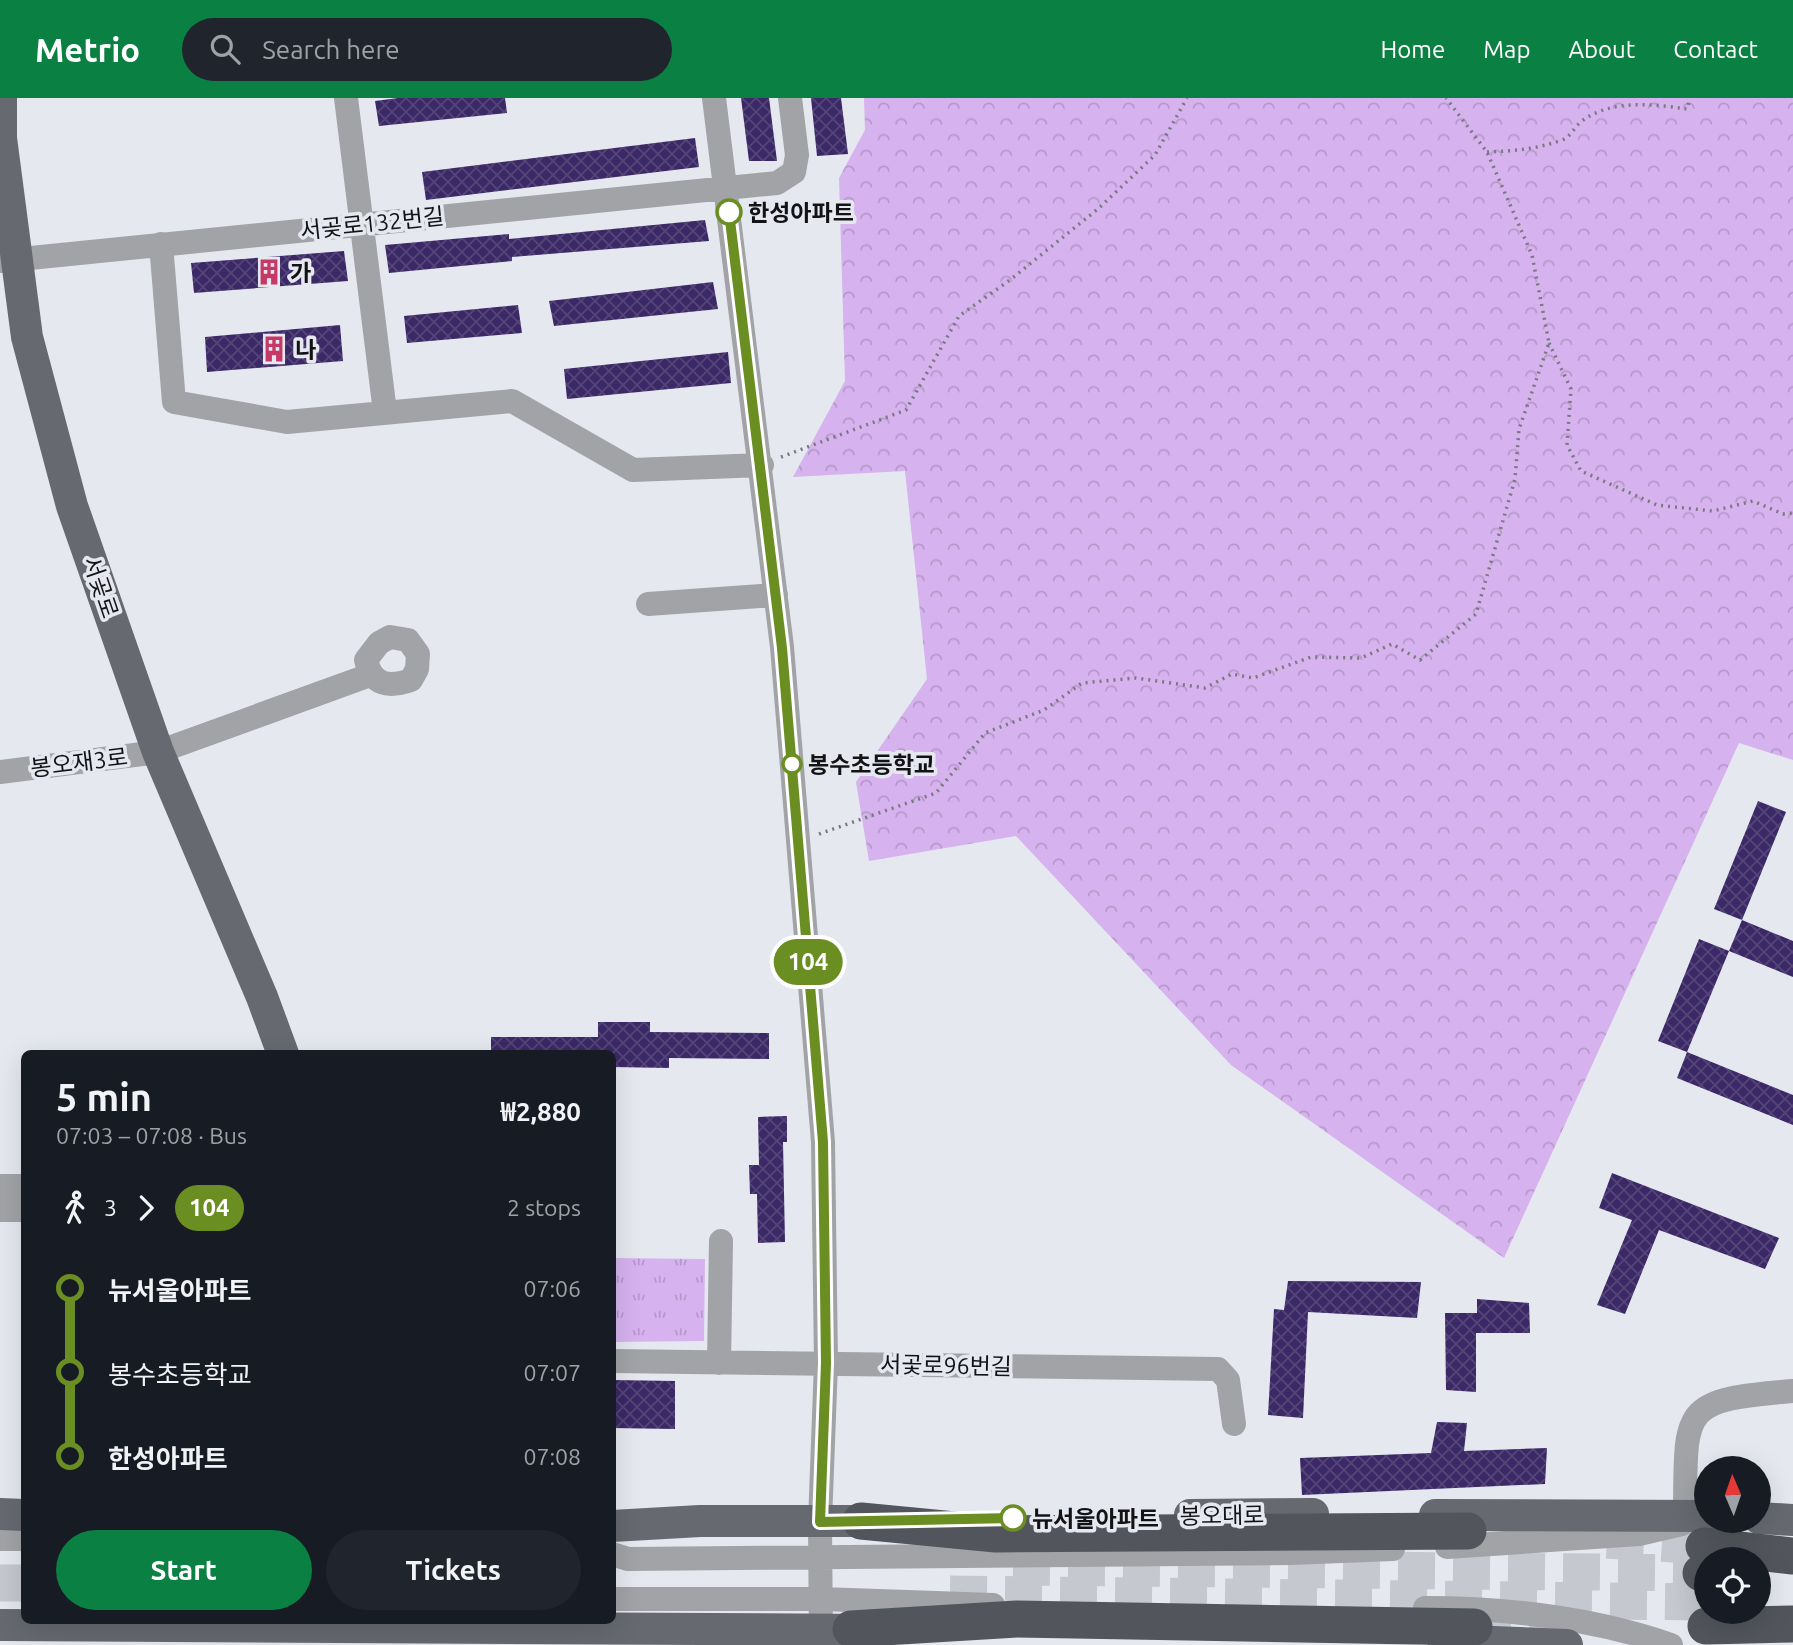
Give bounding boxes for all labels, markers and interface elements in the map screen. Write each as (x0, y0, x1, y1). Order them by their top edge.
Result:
search box (182, 18, 672, 81)
icon: search (206, 30, 244, 68)
text: Metrio (35, 31, 140, 68)
text: Search here (262, 35, 400, 64)
text: Home (1380, 36, 1445, 63)
text: Map (1483, 36, 1530, 63)
text: About (1568, 36, 1635, 63)
text: Contact (1673, 36, 1758, 63)
marker: 한성아파트 (716, 199, 742, 225)
place label: 한성아파트 (748, 200, 854, 225)
street label: 서곶로132번길 (299, 203, 445, 243)
building icon: 가 (254, 257, 284, 287)
place label: 가 (290, 260, 311, 285)
building icon: 나 (259, 334, 289, 364)
place label: 나 (295, 337, 316, 362)
street label: 서곶로 (79, 553, 123, 621)
street label: 봉오재3로 (29, 744, 129, 780)
place label: 봉수초등학교 (808, 752, 935, 777)
marker: 봉수초등학교 (782, 754, 802, 774)
line badge: 104 (768, 939, 848, 985)
text: 104 (788, 948, 828, 975)
text: 5 min (56, 1076, 152, 1118)
text: ₩2,880 (501, 1097, 581, 1126)
text: 07:03 – 07:08 · Bus (56, 1123, 247, 1148)
icon: walk (56, 1189, 94, 1227)
icon: forward (127, 1189, 165, 1227)
text: 104 (189, 1194, 230, 1221)
text: 3 (104, 1195, 117, 1220)
text: 2 stops (507, 1195, 581, 1220)
text: 뉴서울아파트 (108, 1276, 252, 1305)
text: 07:06 (523, 1276, 581, 1301)
street label: 서곷로96번길 (880, 1351, 1012, 1379)
text: 봉수초등학교 (108, 1360, 252, 1389)
text: 07:07 (523, 1360, 581, 1385)
text: 한성아파트 (108, 1444, 228, 1473)
text: 07:08 (523, 1444, 581, 1469)
north arrow (1694, 1456, 1771, 1533)
map controls (1694, 1456, 1771, 1624)
street label: 봉오대로 (1179, 1502, 1265, 1528)
marker: 뉴서울아파트 (1000, 1505, 1026, 1531)
place label: 뉴서울아파트 (1032, 1506, 1159, 1531)
button: Start (56, 1530, 312, 1610)
button: Tickets (326, 1530, 581, 1610)
button: locate (1694, 1547, 1771, 1624)

